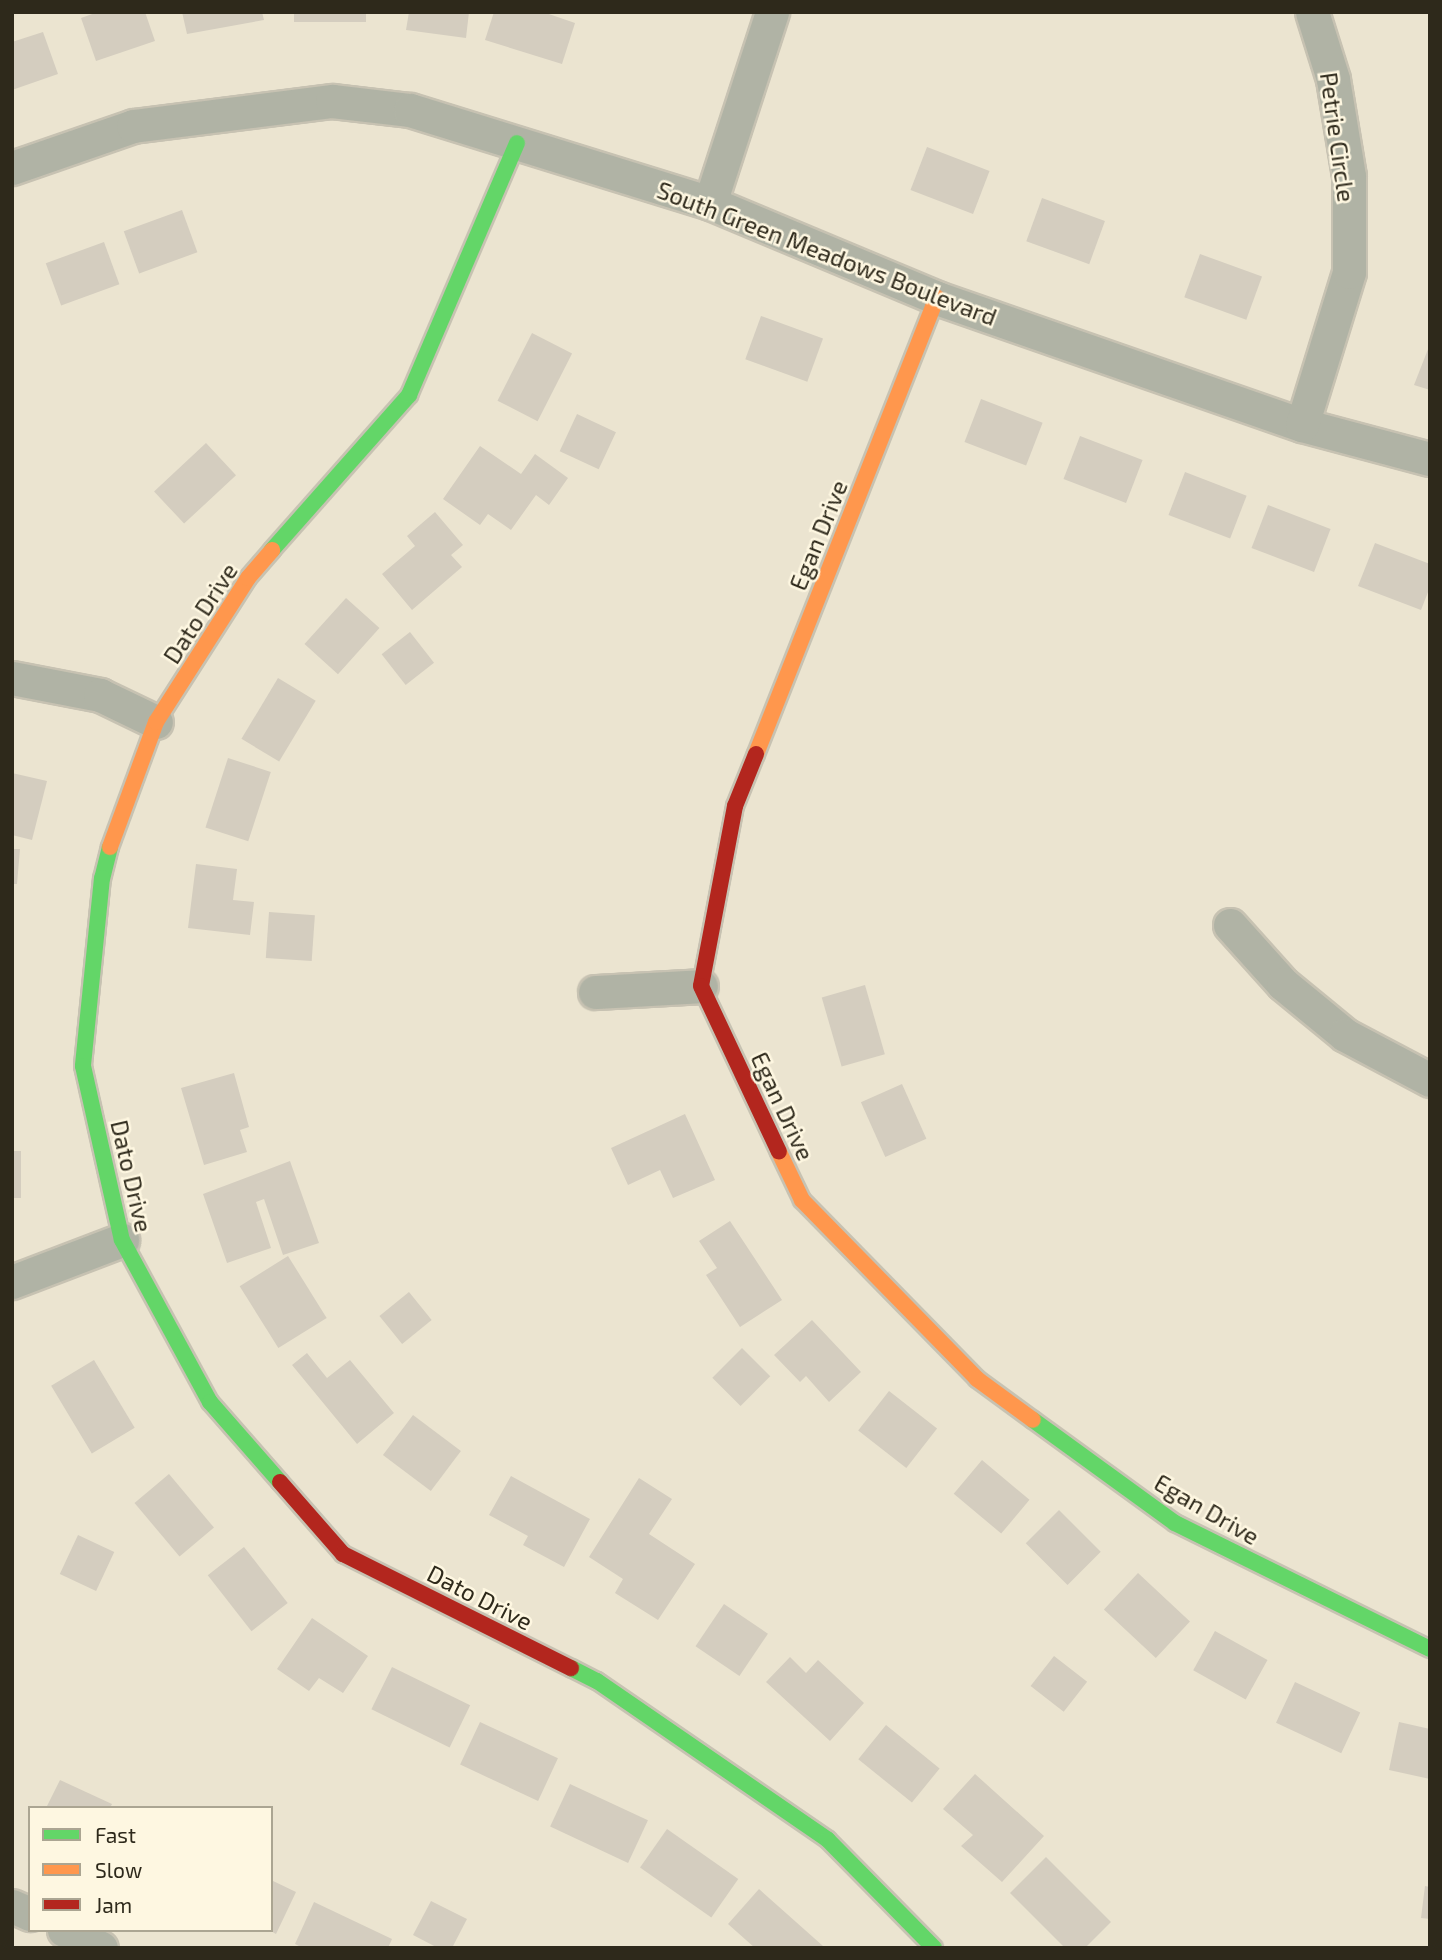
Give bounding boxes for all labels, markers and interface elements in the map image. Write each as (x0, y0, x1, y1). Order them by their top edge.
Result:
street label: Petrie Circle (1315, 70, 1361, 204)
street label: South Green Meadows Boulevard (653, 175, 1001, 331)
street label: Egan Drive (783, 476, 853, 594)
street label: Dato Drive (157, 557, 243, 669)
street label: Egan Drive (745, 1047, 821, 1165)
street label: Dato Drive (105, 1117, 159, 1235)
street label: Egan Drive (1150, 1467, 1264, 1551)
street label: Dato Drive (423, 1558, 537, 1636)
legend (28, 1806, 273, 1932)
text: Fast (95, 1822, 136, 1847)
text: Slow (95, 1857, 142, 1882)
text: Jam (95, 1892, 132, 1917)

